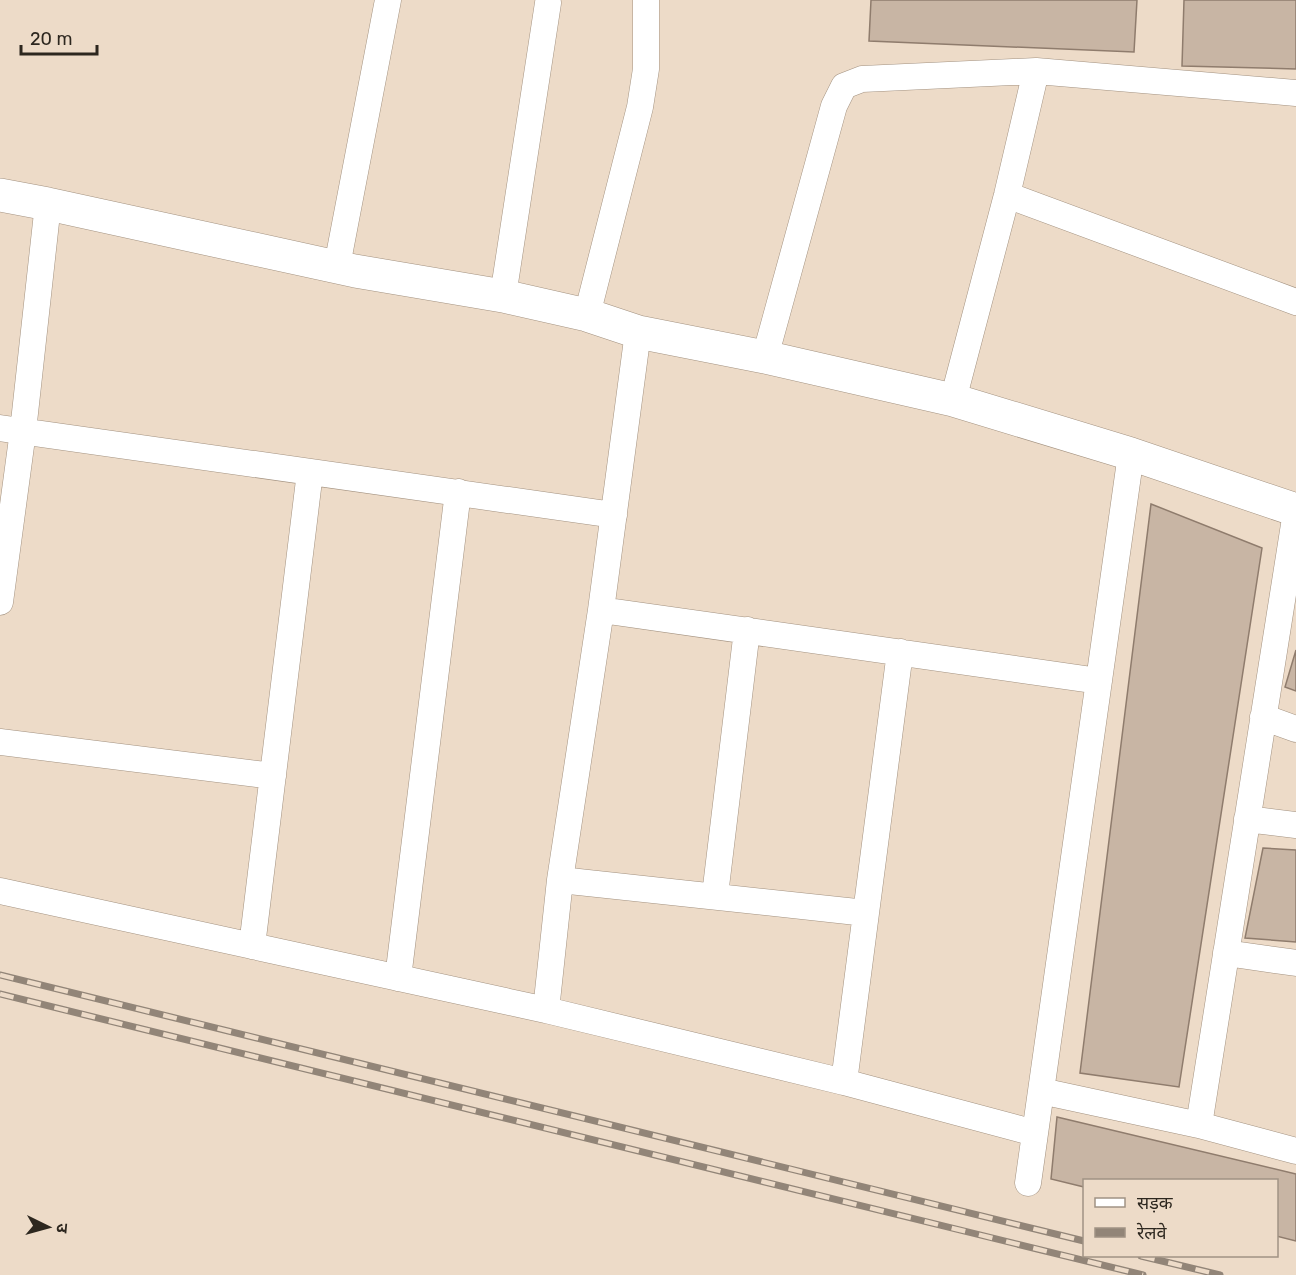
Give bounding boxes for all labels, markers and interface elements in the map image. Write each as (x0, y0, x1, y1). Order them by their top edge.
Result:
scale bar (21, 18, 98, 56)
text: 20 m (30, 28, 72, 50)
legend (1083, 1179, 1278, 1257)
text: सड़क (1137, 1192, 1174, 1214)
north arrow (18, 1197, 78, 1257)
text: रेलवे (1136, 1222, 1168, 1244)
text: उ (53, 1223, 72, 1234)

